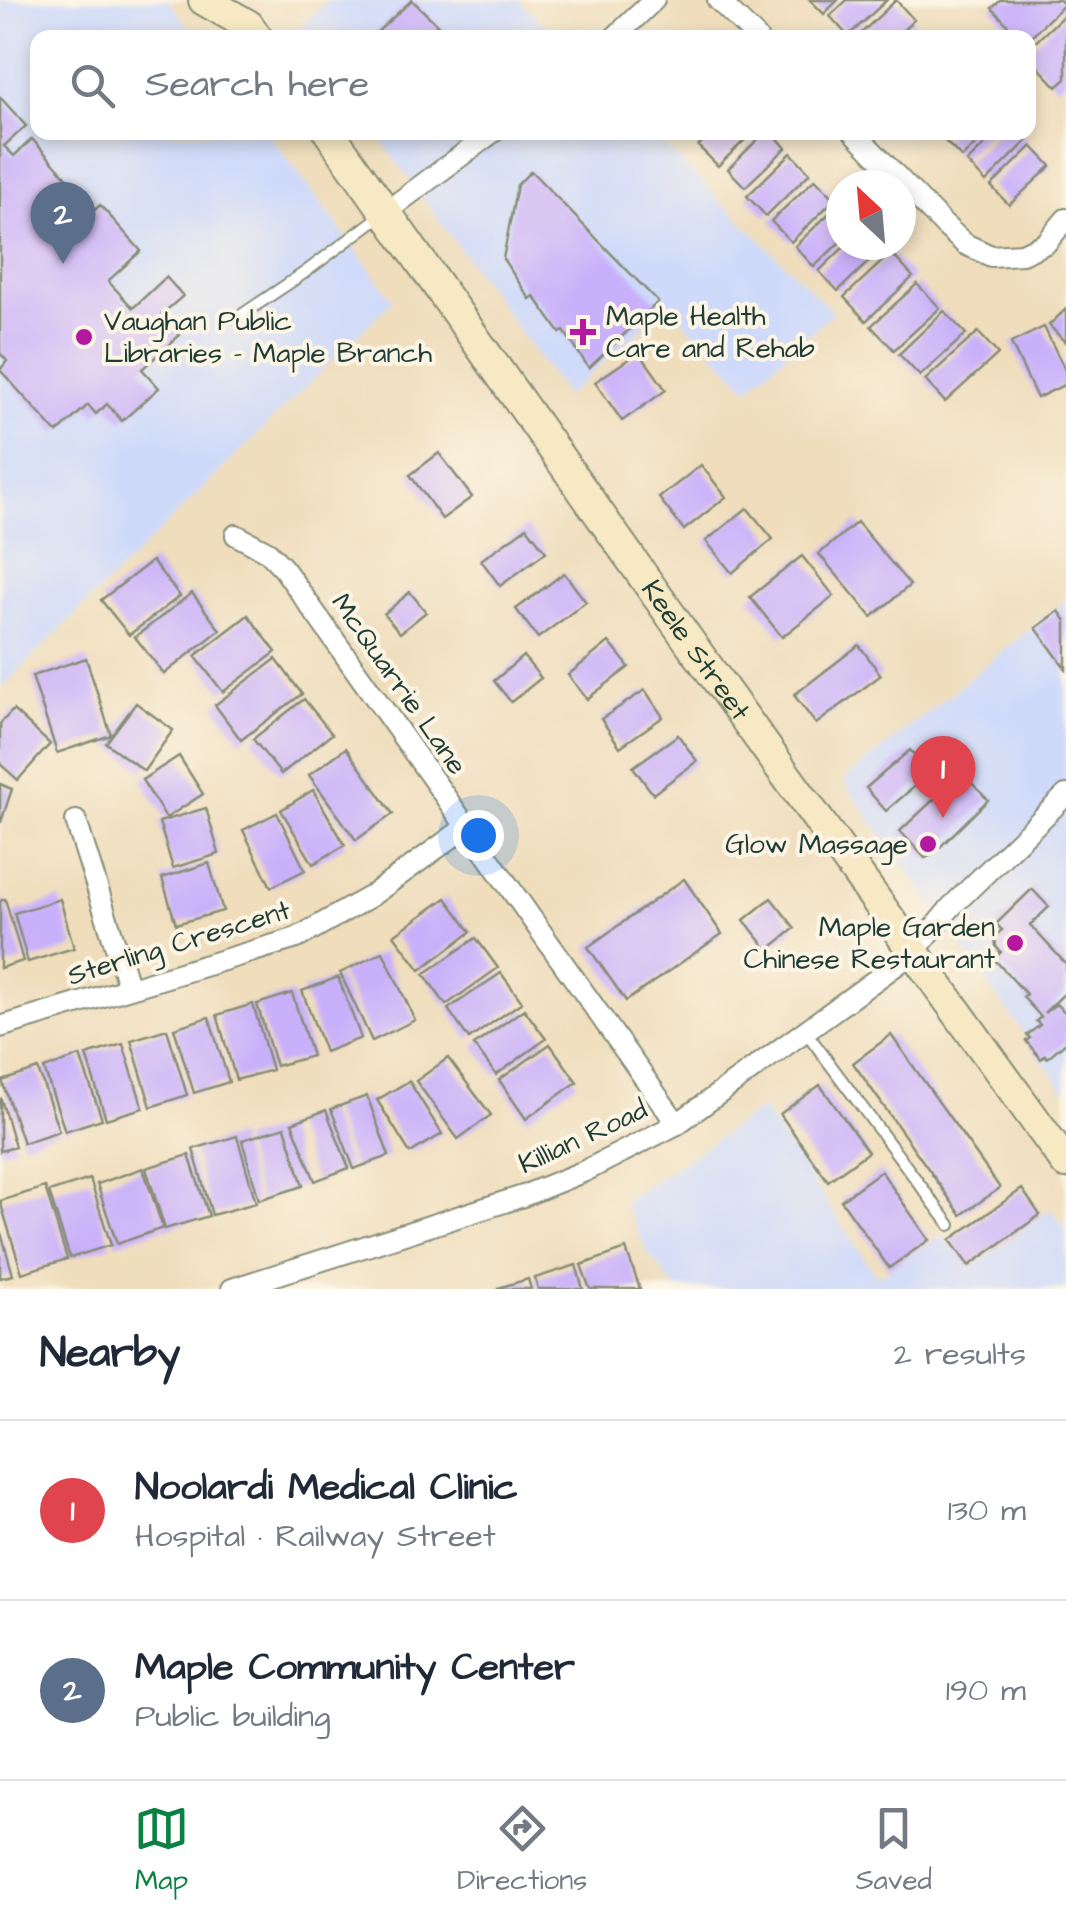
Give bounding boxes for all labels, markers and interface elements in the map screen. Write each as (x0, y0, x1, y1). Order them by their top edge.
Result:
search box (30, 30, 1036, 140)
icon: search (65, 58, 120, 113)
text: Search here (145, 59, 369, 111)
north arrow (826, 170, 916, 260)
pin: 2 (30, 182, 96, 264)
place label: Maple Health Care and Rehab (606, 297, 815, 368)
place label: Vaughan Public Libraries - Maple Branch (104, 302, 432, 373)
marker: Maple Health Care and Rehab (570, 319, 596, 345)
marker: Vaughan Public Libraries - Maple Branch (73, 326, 95, 348)
street label: Keele Street (632, 572, 760, 729)
street label: McQuarrie Lane (322, 585, 476, 783)
pin: 1 (910, 736, 976, 818)
your location (453, 810, 504, 861)
place label: Glow Massage (725, 825, 908, 865)
marker: Glow Massage (917, 833, 939, 855)
street label: Sterling Crescent (63, 890, 296, 996)
place label: Maple Garden Chinese Restaurant (744, 908, 996, 979)
marker: Maple Garden Chinese Restaurant (1004, 932, 1026, 954)
street label: Killian Road (512, 1090, 654, 1184)
text: Nearby (40, 1325, 180, 1383)
text: 2 results (894, 1332, 1026, 1377)
text: Noolardi Medical Clinic (135, 1462, 518, 1514)
text: 1 (70, 1488, 75, 1533)
text: 130 m (948, 1488, 1026, 1533)
text: Hospital · Railway Street (135, 1514, 496, 1559)
text: Maple Community Center (135, 1642, 575, 1694)
text: 2 (63, 1668, 82, 1713)
text: 190 m (946, 1668, 1026, 1713)
text: Public building (135, 1694, 330, 1739)
tab: Map (134, 1801, 189, 1900)
tab: Directions (457, 1801, 587, 1900)
tab: Saved (856, 1801, 932, 1900)

